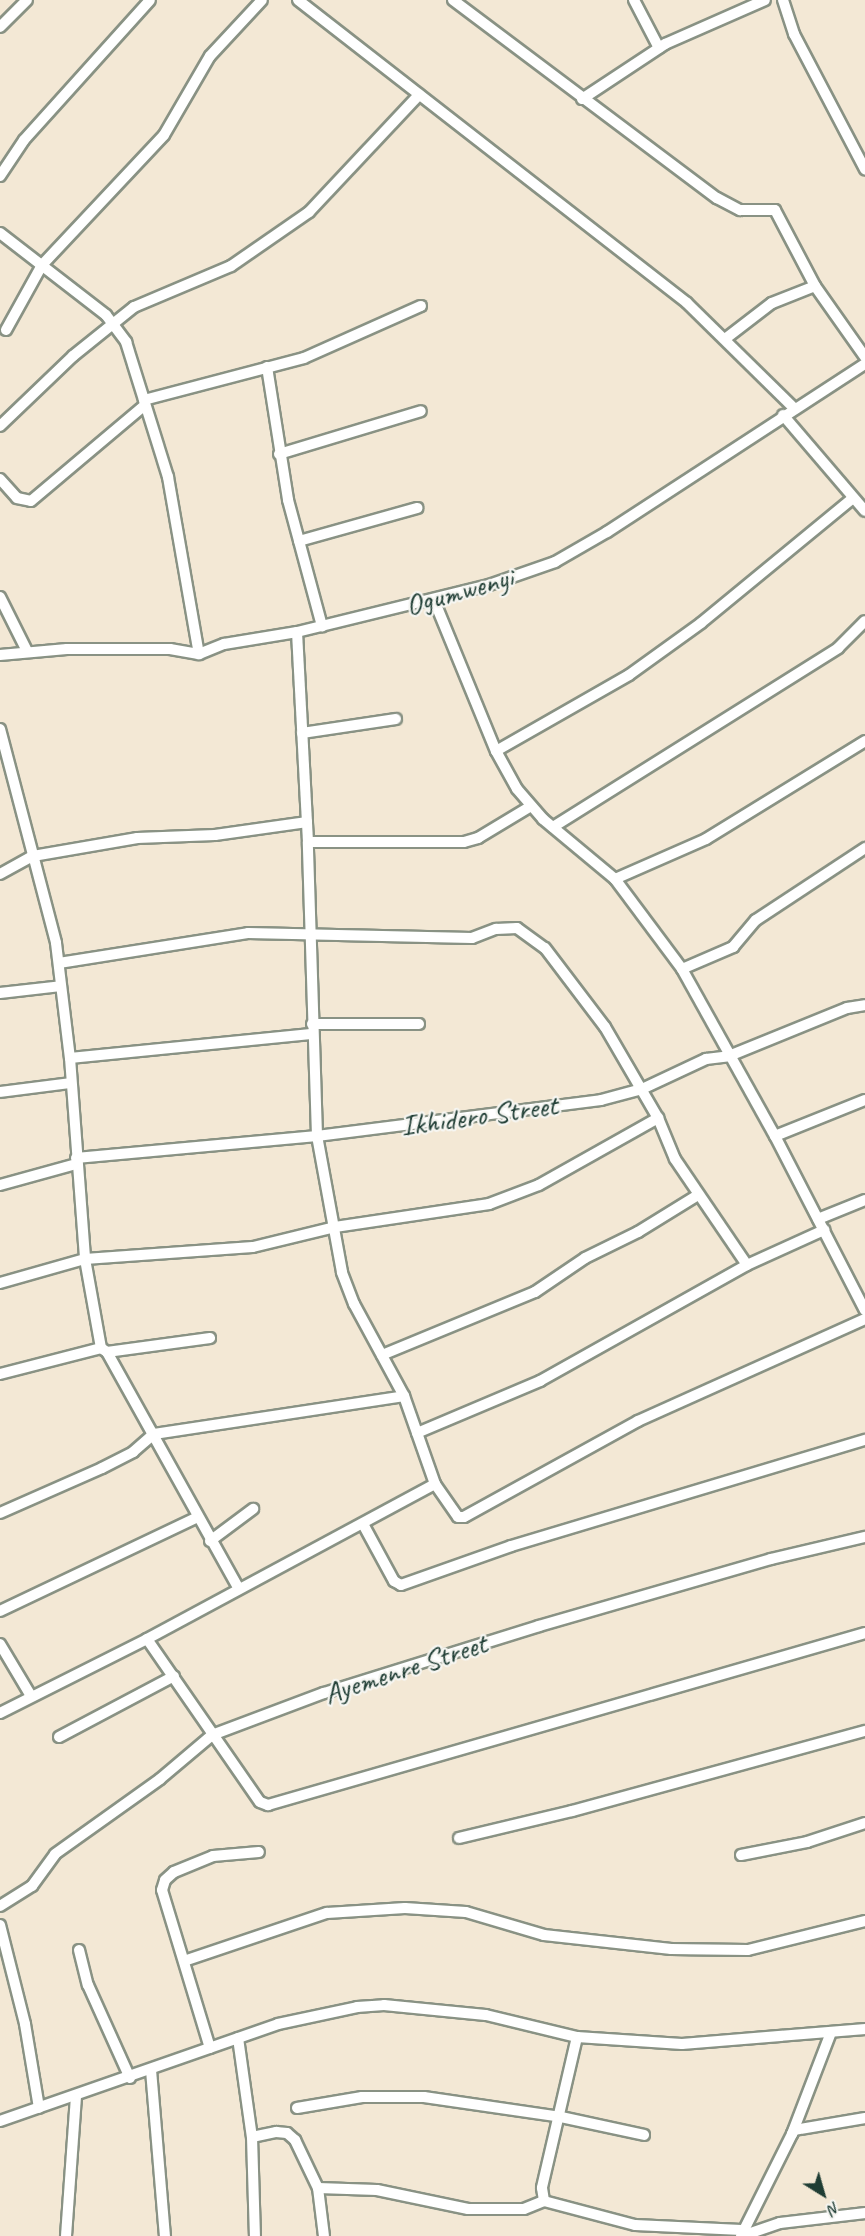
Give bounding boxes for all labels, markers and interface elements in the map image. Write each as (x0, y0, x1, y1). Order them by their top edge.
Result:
street label: Ogumwenyi (401, 559, 517, 623)
street label: Ikhidero Street (398, 1086, 560, 1144)
street label: Ayemenre Street (319, 1625, 491, 1711)
north arrow (793, 2164, 853, 2224)
text: N (824, 2197, 844, 2219)

